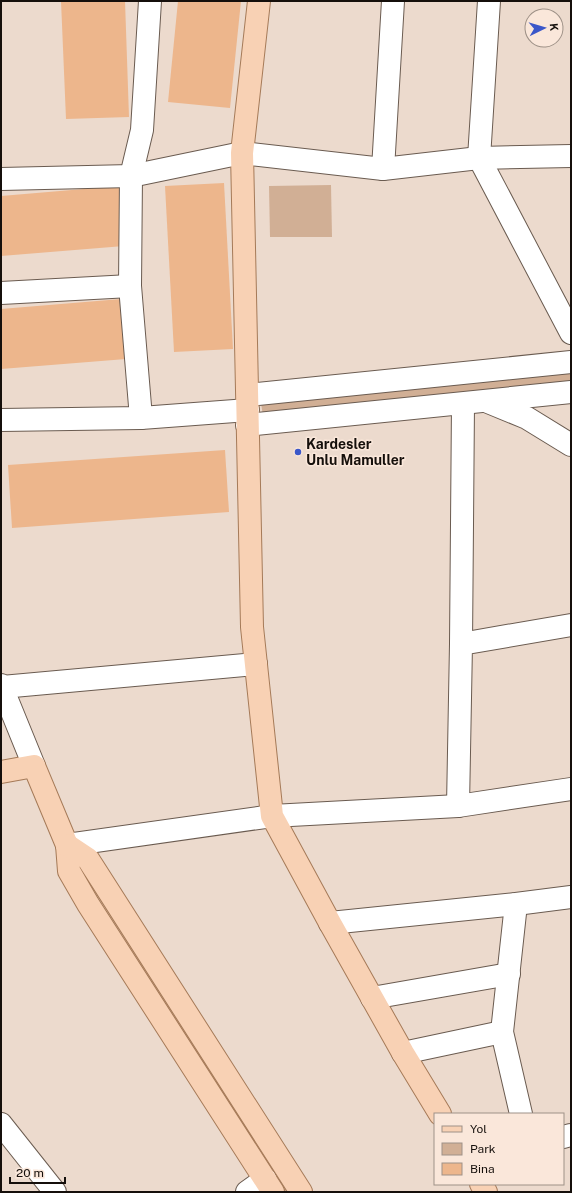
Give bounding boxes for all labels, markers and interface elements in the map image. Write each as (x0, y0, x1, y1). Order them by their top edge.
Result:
north arrow (524, 8, 564, 48)
text: K (548, 23, 560, 32)
place label: Kardesler Unlu Mamuller (306, 436, 405, 468)
marker: Kardesler Unlu Mamuller (293, 447, 303, 457)
legend (434, 1113, 564, 1185)
text: Yol (470, 1122, 487, 1136)
text: Park (470, 1142, 496, 1156)
scale bar (10, 1159, 65, 1185)
text: Bina (470, 1162, 495, 1176)
text: 20 m (16, 1166, 44, 1180)

